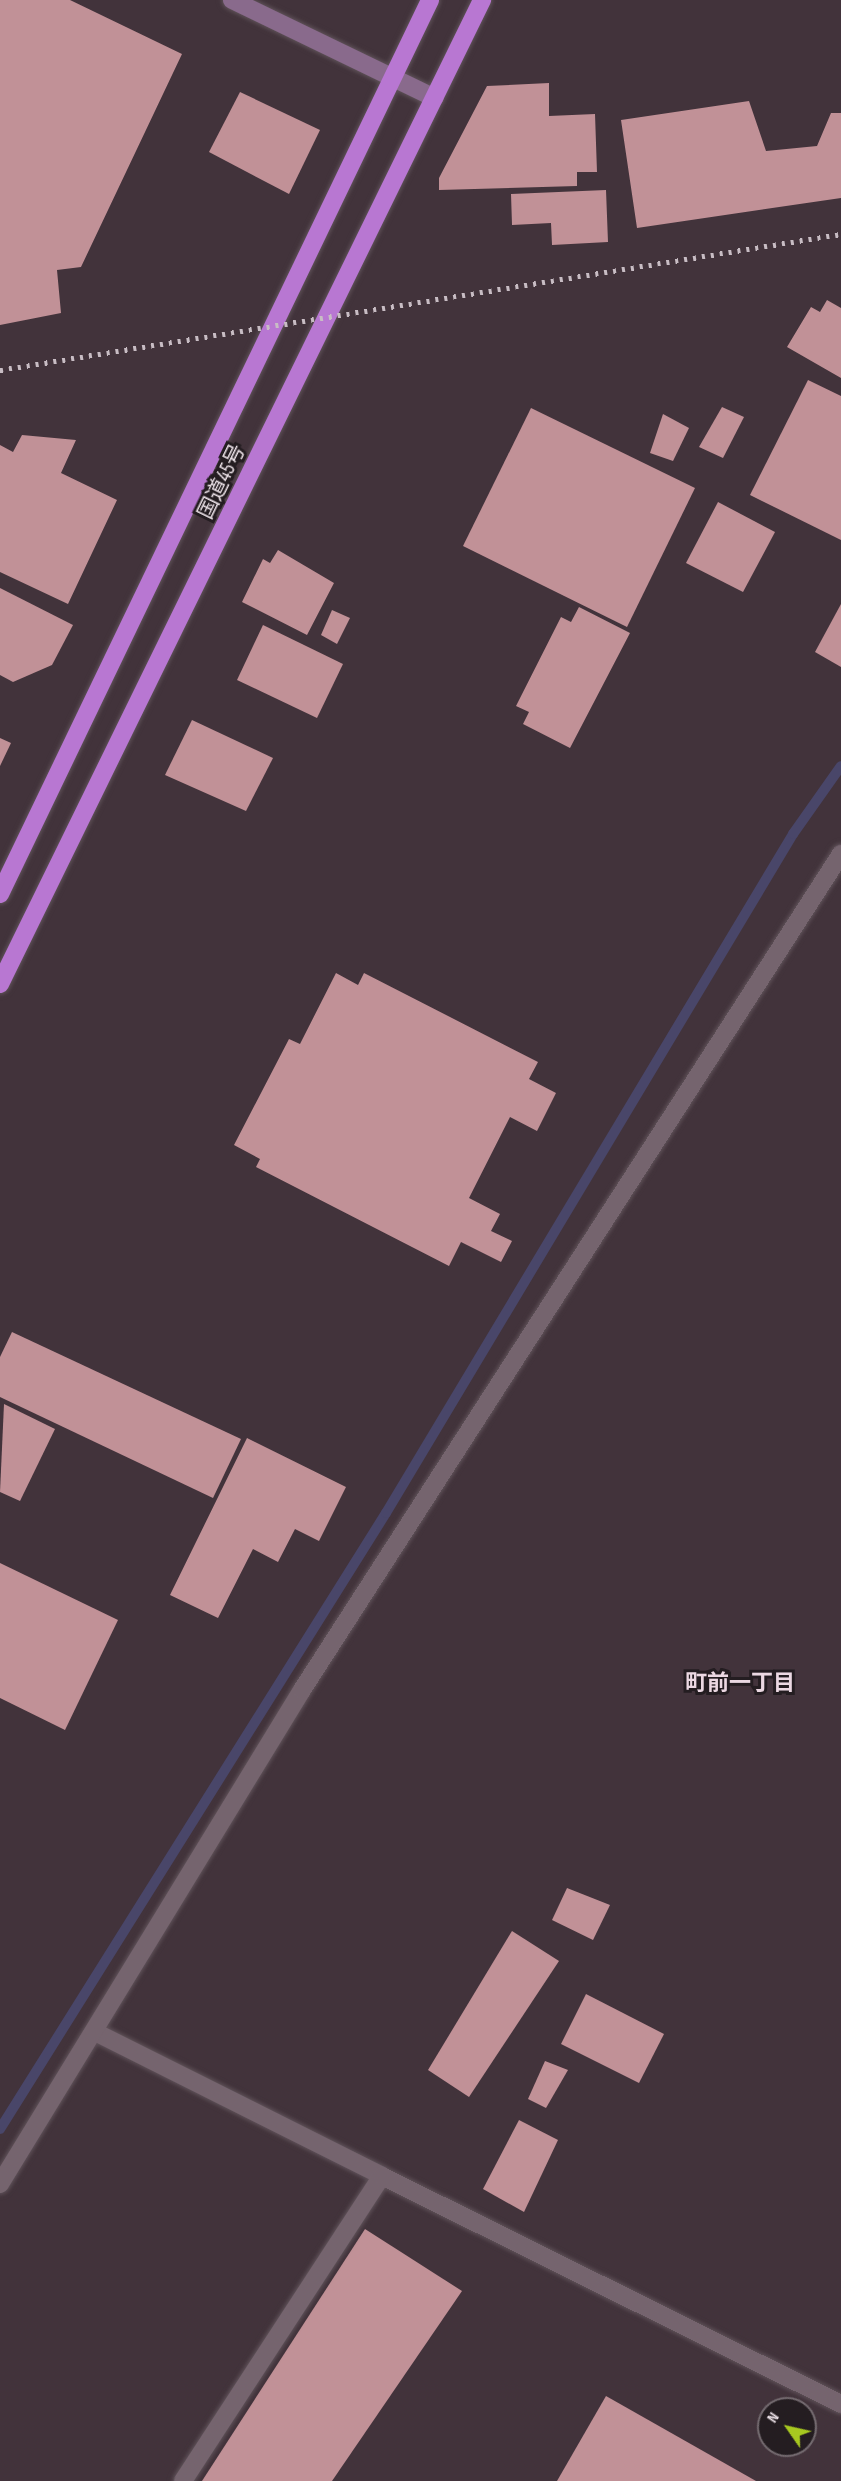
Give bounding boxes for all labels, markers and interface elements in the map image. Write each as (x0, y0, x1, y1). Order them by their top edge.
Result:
street label: 国道45号 (193, 440, 251, 524)
district label: 町前一丁目 (685, 1671, 795, 1697)
north arrow (757, 2397, 817, 2457)
text: N (763, 2409, 784, 2427)

